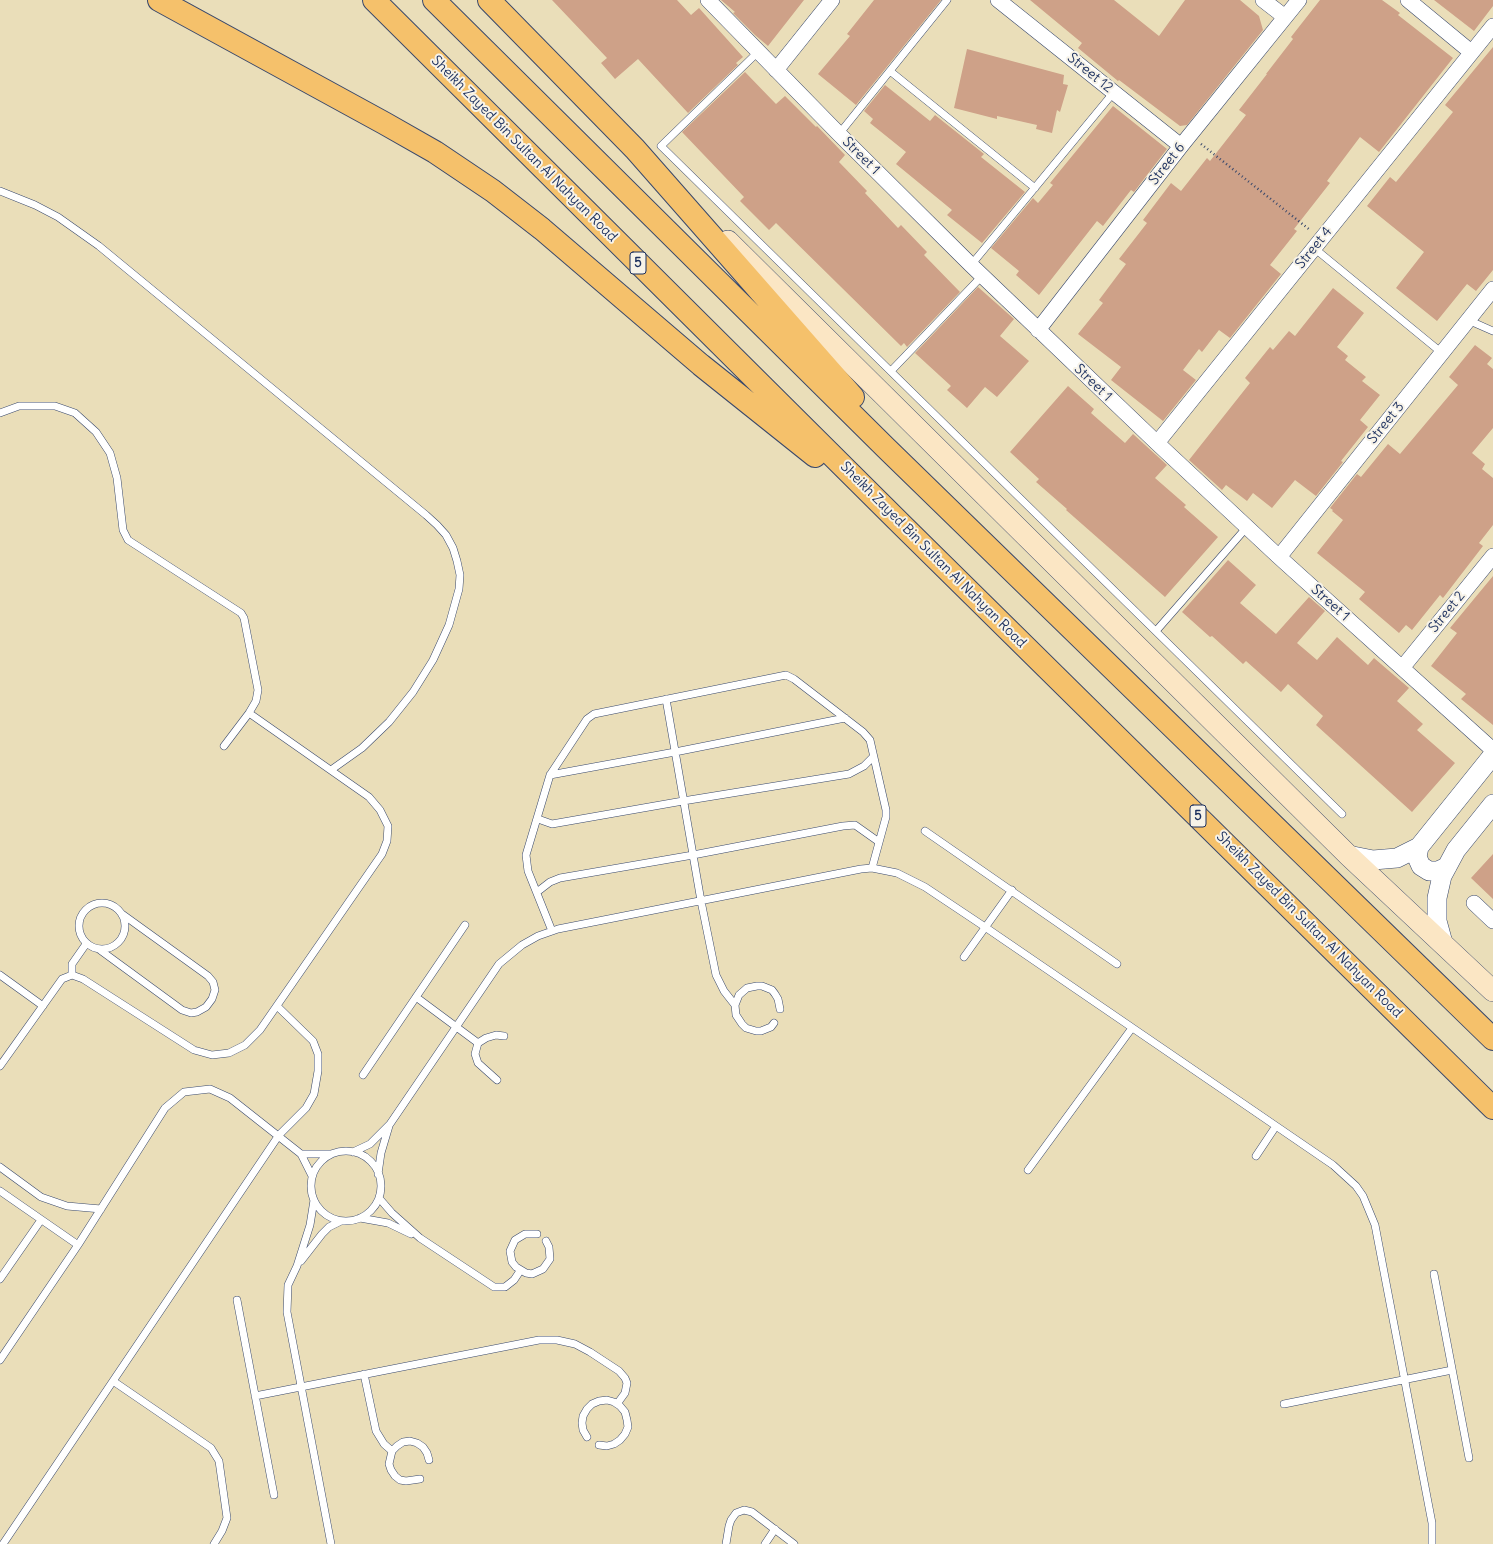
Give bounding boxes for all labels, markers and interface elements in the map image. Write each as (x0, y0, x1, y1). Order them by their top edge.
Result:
street label: Street 12 (1064, 50, 1116, 96)
street label: Sheikh Zayed Bin Sultan Al Nahyan Road (428, 53, 620, 245)
street label: Street 1 (839, 134, 883, 178)
street label: Street 6 (1145, 140, 1189, 188)
street label: Street 4 (1292, 224, 1336, 272)
road number: 5 (630, 252, 646, 274)
street label: Street 1 (1071, 361, 1115, 405)
street label: Street 3 (1364, 399, 1408, 447)
street label: Sheikh Zayed Bin Sultan Al Nahyan Road (837, 459, 1029, 651)
street label: Street 1 (1307, 581, 1353, 625)
street label: Street 2 (1425, 588, 1469, 636)
road number: 5 (1190, 805, 1206, 827)
street label: Sheikh Zayed Bin Sultan Al Nahyan Road (1213, 829, 1405, 1021)

